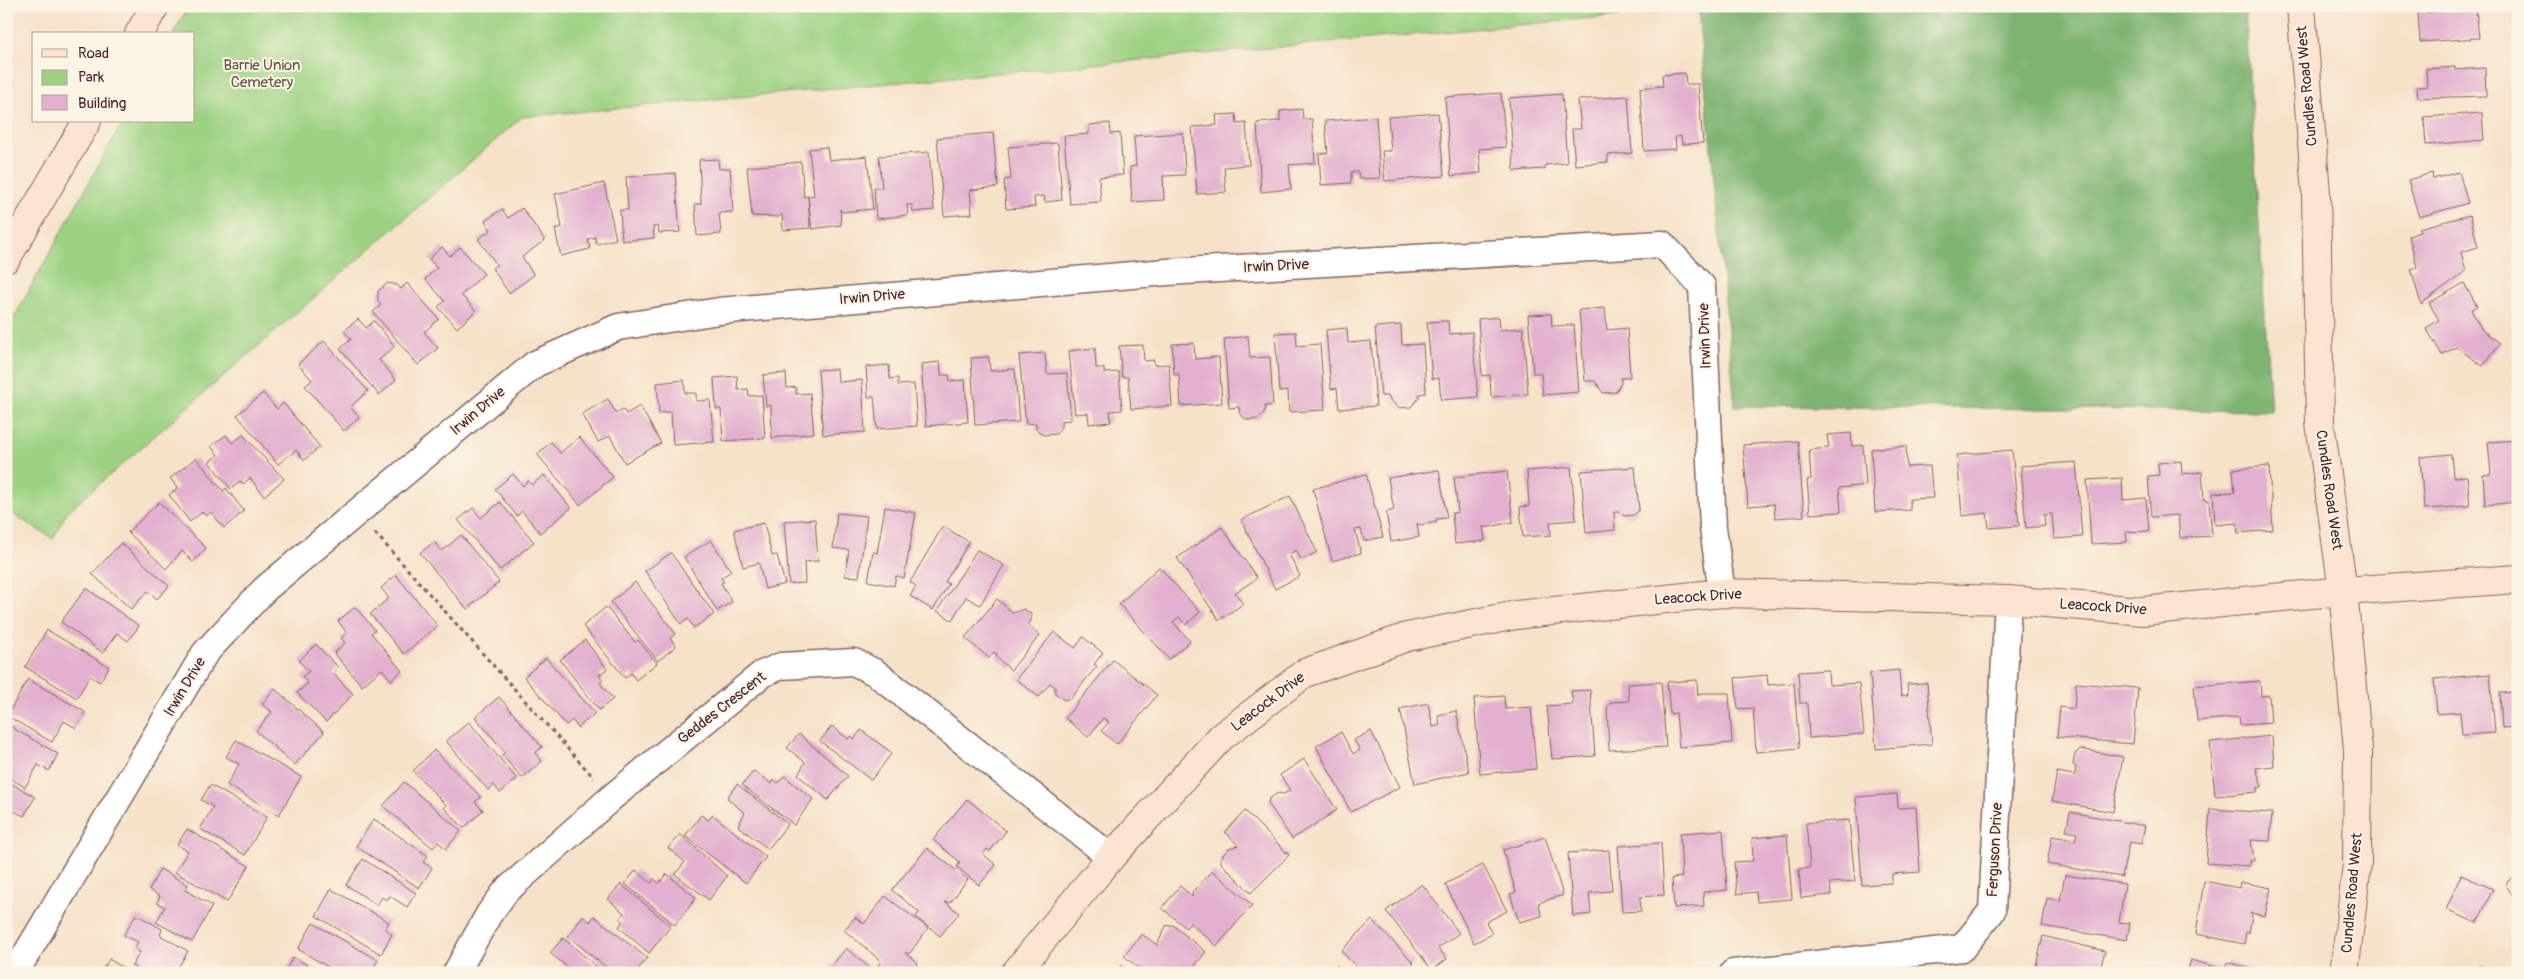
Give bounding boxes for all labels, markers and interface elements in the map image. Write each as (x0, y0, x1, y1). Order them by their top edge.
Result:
street label: Cundles Road West (2292, 24, 2322, 147)
legend (32, 32, 195, 122)
text: Road (78, 44, 109, 63)
park label: Barrie Union Cemetery (224, 56, 300, 92)
text: Park (78, 68, 105, 87)
text: Building (78, 94, 126, 113)
street label: Irwin Drive (1243, 255, 1310, 277)
street label: Irwin Drive (838, 285, 906, 309)
street label: Irwin Drive (1694, 302, 1716, 369)
street label: Irwin Drive (447, 382, 510, 439)
street label: Cundles Road West (2311, 429, 2347, 552)
street label: Leacock Drive (1654, 584, 1743, 610)
street label: Leacock Drive (2059, 594, 2148, 620)
street label: Irwin Drive (160, 653, 210, 720)
street label: Geddes Crescent (674, 667, 771, 748)
street label: Leacock Drive (1227, 668, 1309, 736)
street label: Ferguson Drive (1983, 802, 2007, 898)
street label: Cundles Road West (2337, 831, 2367, 954)

